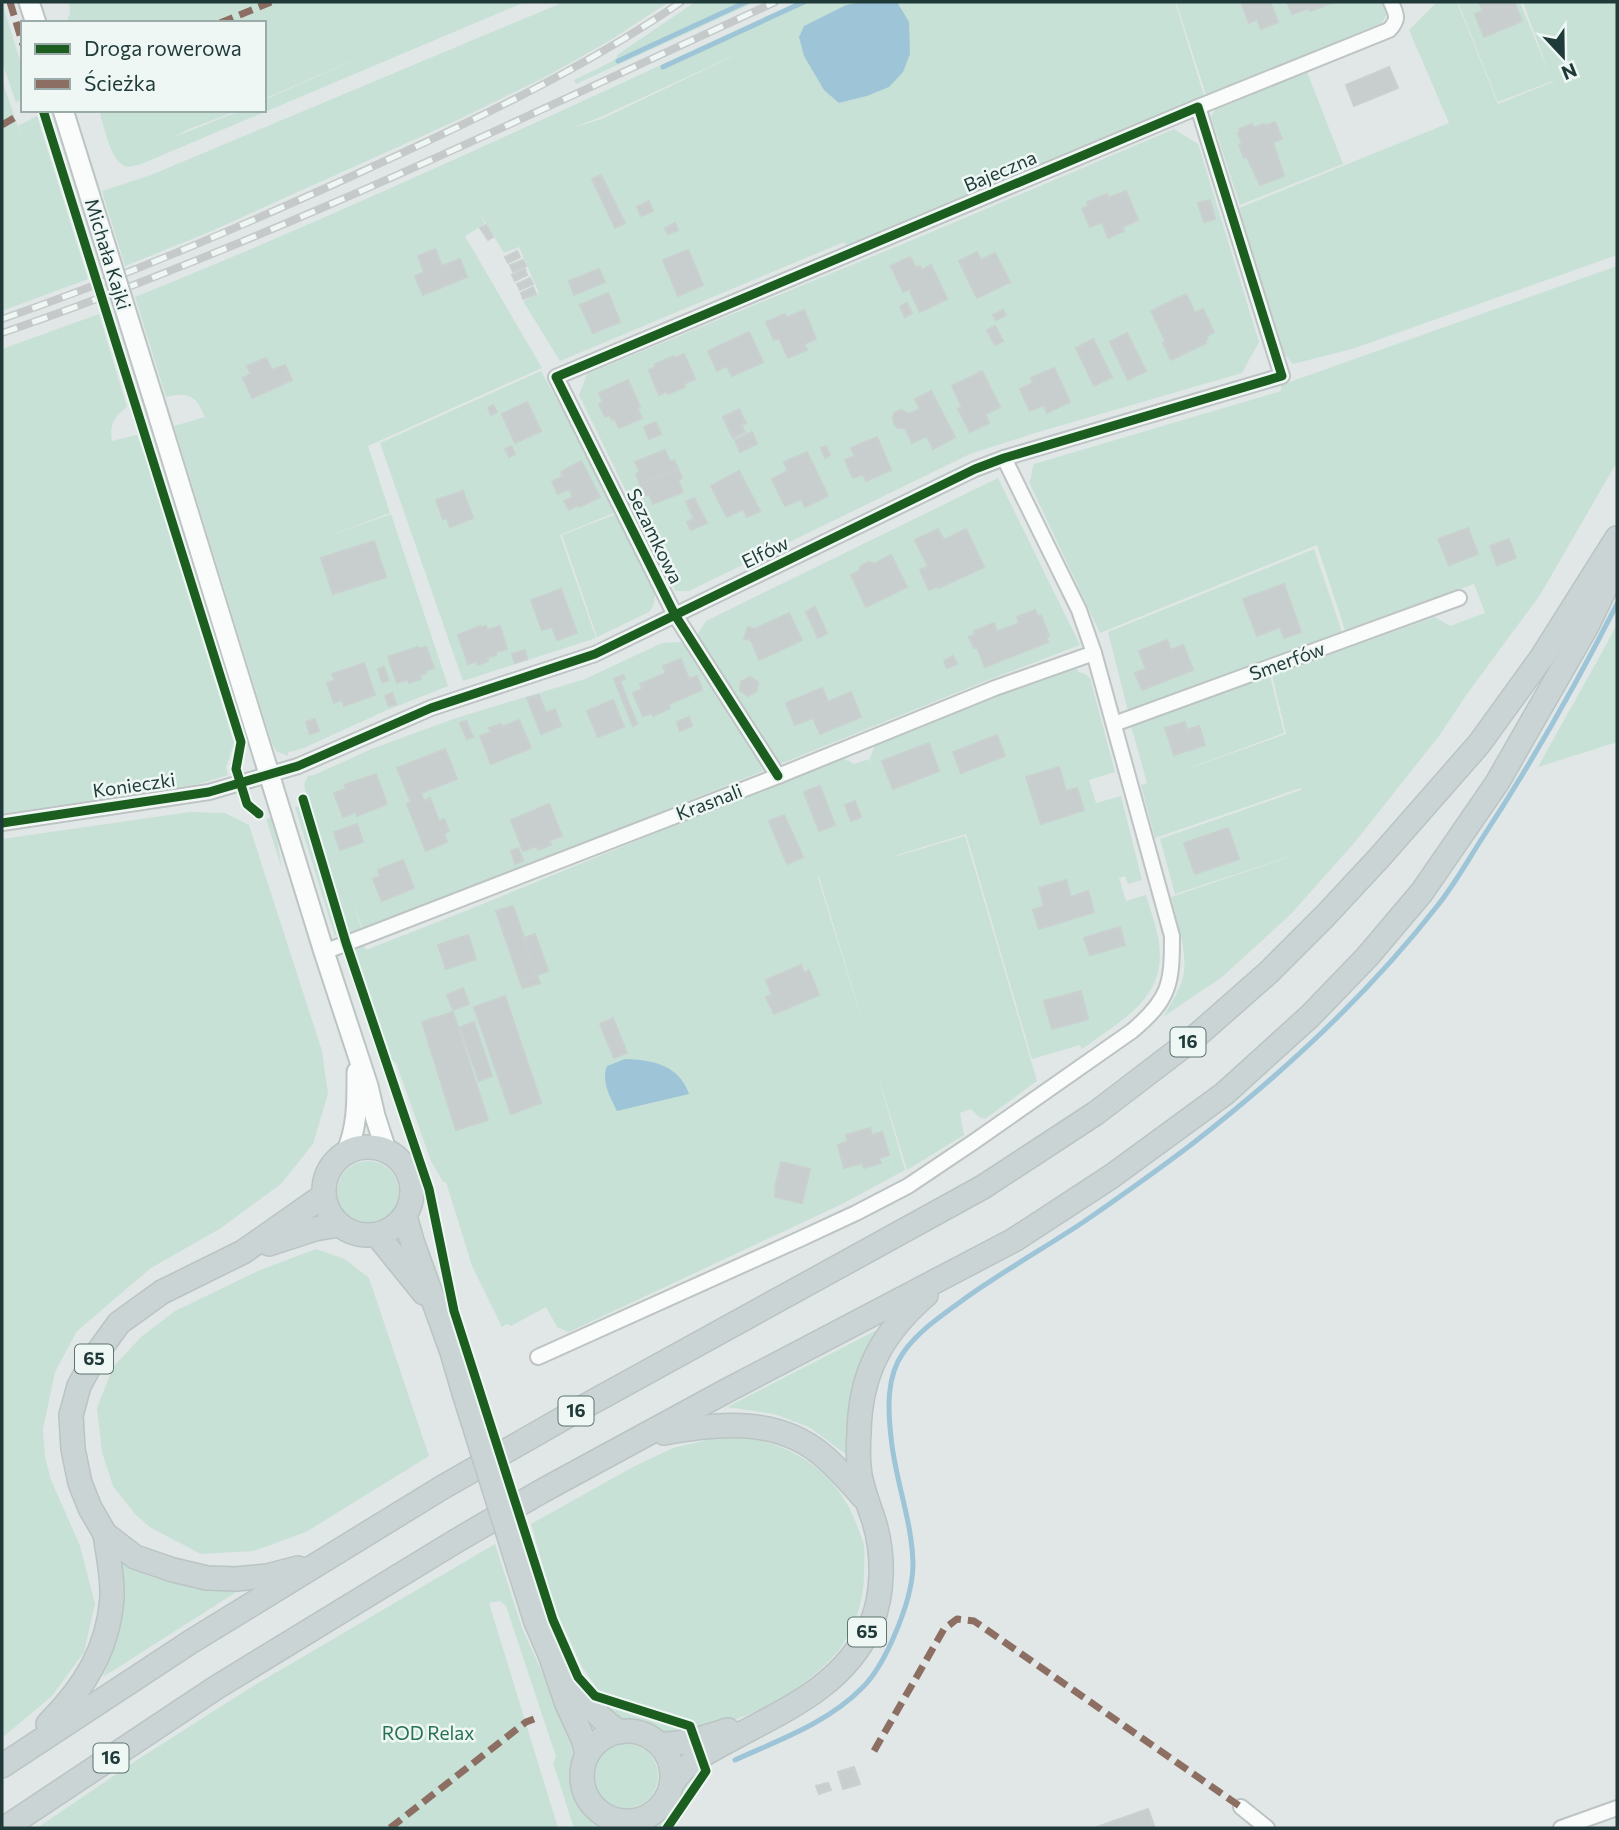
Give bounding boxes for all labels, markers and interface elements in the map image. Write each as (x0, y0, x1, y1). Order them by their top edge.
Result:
legend (21, 21, 266, 112)
north arrow (1528, 21, 1598, 91)
text: Droga rowerowa (84, 35, 242, 60)
text: N (1559, 59, 1580, 86)
text: Ścieżka (84, 70, 156, 95)
street label: Bajeczna (960, 145, 1040, 196)
street label: Michała Kajki (81, 195, 136, 312)
street label: Sezamkowa (623, 484, 688, 587)
street label: Elfów (738, 530, 792, 573)
street label: Smerfów (1246, 636, 1328, 685)
street label: Konieczki (91, 767, 177, 802)
street label: Krasnali (672, 778, 745, 825)
road number: 16 (1170, 1028, 1206, 1056)
road number: 65 (75, 1344, 113, 1374)
road number: 16 (558, 1396, 594, 1426)
road number: 65 (848, 1618, 886, 1646)
park label: ROD Relax (382, 1721, 474, 1744)
road number: 16 (94, 1744, 128, 1772)

